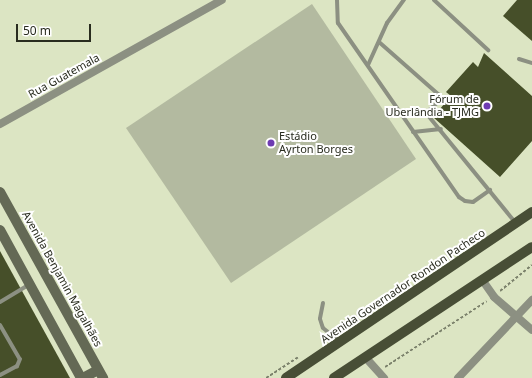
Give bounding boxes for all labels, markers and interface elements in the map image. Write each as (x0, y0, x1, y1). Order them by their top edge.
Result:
scale bar (18, 16, 93, 42)
text: 50 m (23, 22, 51, 39)
street label: Rua Guatemala (26, 51, 102, 101)
place label: Fórum de Uberlândia - TJMG (386, 93, 479, 119)
marker: Fórum de Uberlândia - TJMG (482, 101, 492, 111)
place label: Estádio Ayrton Borges (279, 130, 353, 156)
marker: Estádio Ayrton Borges (266, 138, 276, 148)
street label: Avenida Benjamin Magalhães (19, 209, 105, 349)
street label: Avenida Governador Rondon Pacheco (318, 226, 488, 346)

